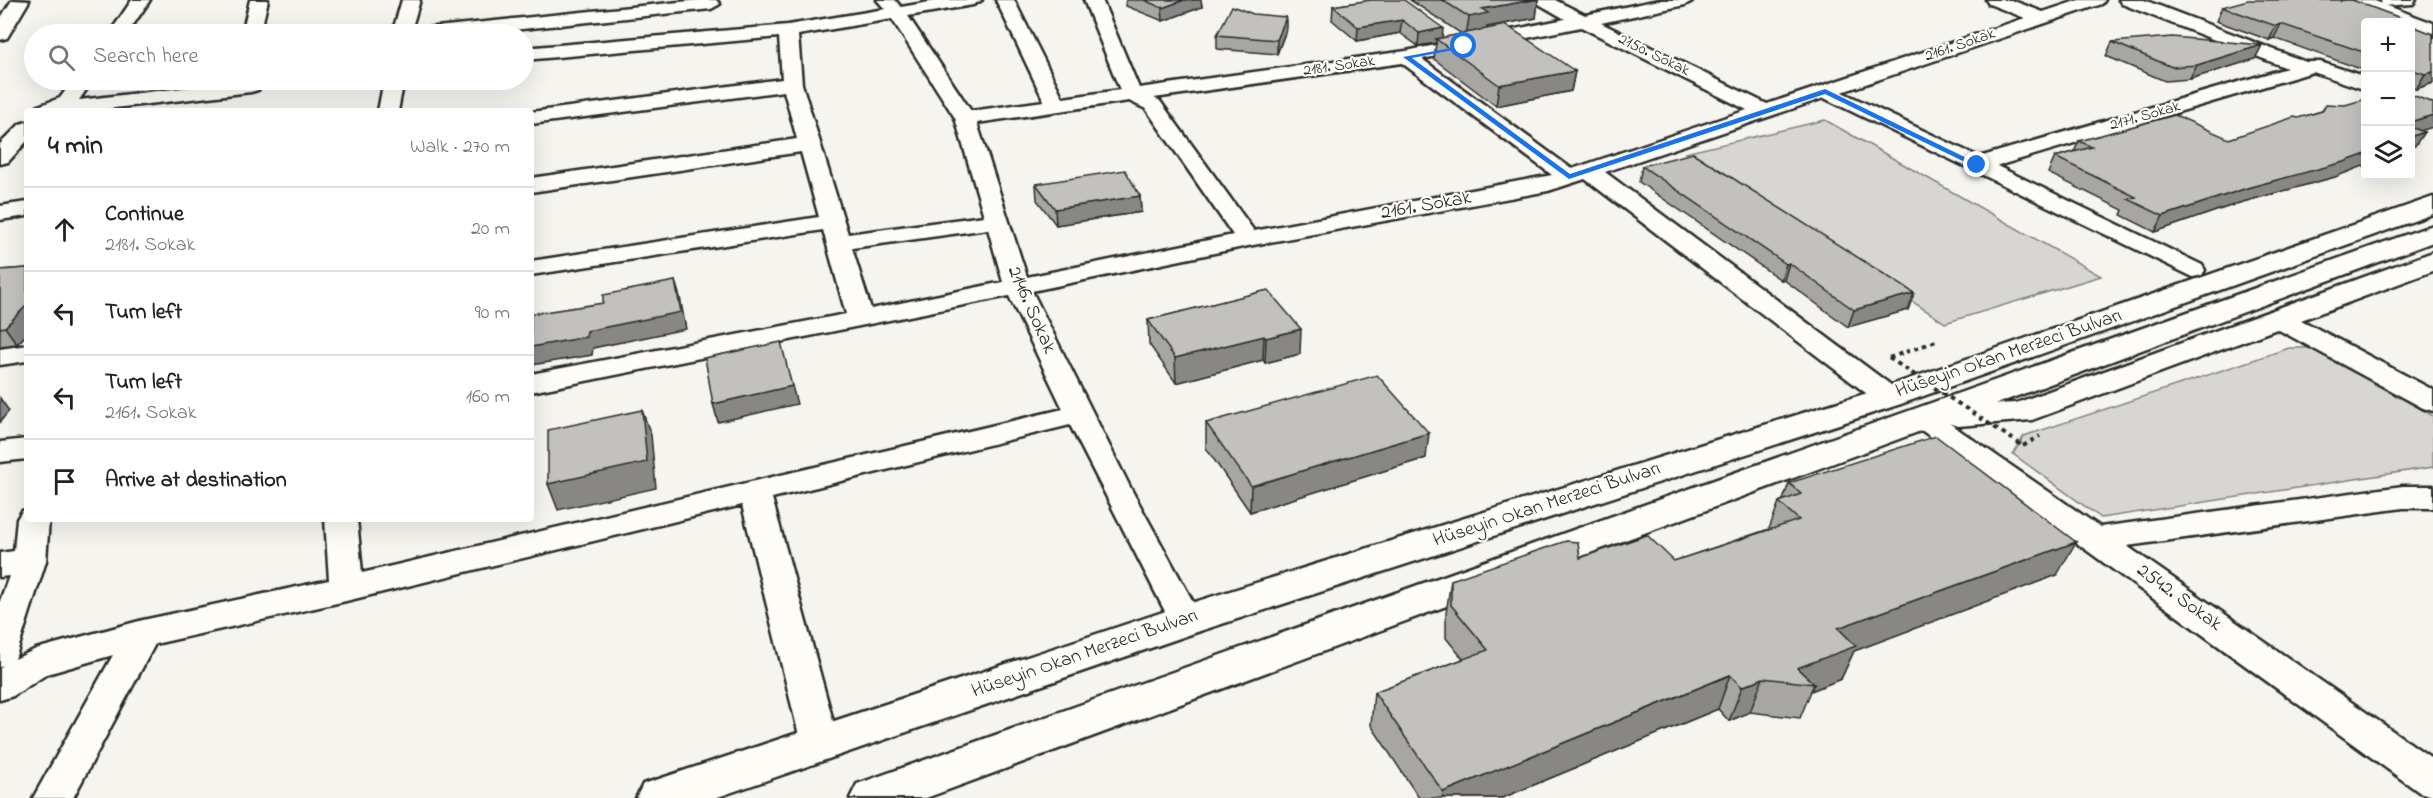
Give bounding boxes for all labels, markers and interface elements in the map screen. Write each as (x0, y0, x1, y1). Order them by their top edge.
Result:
map controls (2361, 18, 2415, 180)
button: + (2361, 18, 2415, 72)
street label: 2161. Sokak (1921, 21, 1999, 68)
search box (24, 24, 534, 90)
street label: 2150. Sokak (1614, 27, 1695, 83)
route start (1450, 32, 1476, 58)
icon: search (45, 41, 78, 74)
text: Search here (93, 41, 198, 73)
street label: 2181. Sokak (1302, 49, 1377, 83)
button: − (2361, 72, 2415, 126)
street label: 2171. Sokak (2107, 94, 2184, 138)
button: layers (2361, 126, 2415, 180)
text: 4 min (48, 128, 103, 166)
text: Walk · 270 m (410, 133, 510, 162)
route end (1963, 151, 1989, 177)
street label: 2161. Sokak (1378, 184, 1474, 228)
text: Continue (105, 199, 184, 231)
icon: ahead (48, 213, 81, 246)
text: 20 m (471, 215, 510, 244)
text: 2181. Sokak (105, 231, 195, 260)
street label: 2146. Sokak (999, 261, 1063, 359)
icon: left (48, 297, 81, 330)
text: Turn left (105, 297, 182, 329)
text: 90 m (475, 299, 510, 328)
street label: Hüseyin Okan Merzeci Bulvarı (1892, 302, 2126, 406)
text: Turn left (105, 367, 182, 399)
icon: left (48, 381, 81, 414)
text: 160 m (466, 383, 510, 412)
text: 2161. Sokak (105, 399, 197, 428)
street label: Hüseyin Okan Merzeci Bulvarı (1429, 454, 1665, 556)
icon: arrive (48, 465, 81, 498)
text: Arrive at destination (105, 465, 287, 497)
street label: 2542. Sokak (2130, 557, 2228, 639)
street label: Hüseyin Okan Merzeci Bulvarı (968, 602, 1202, 706)

